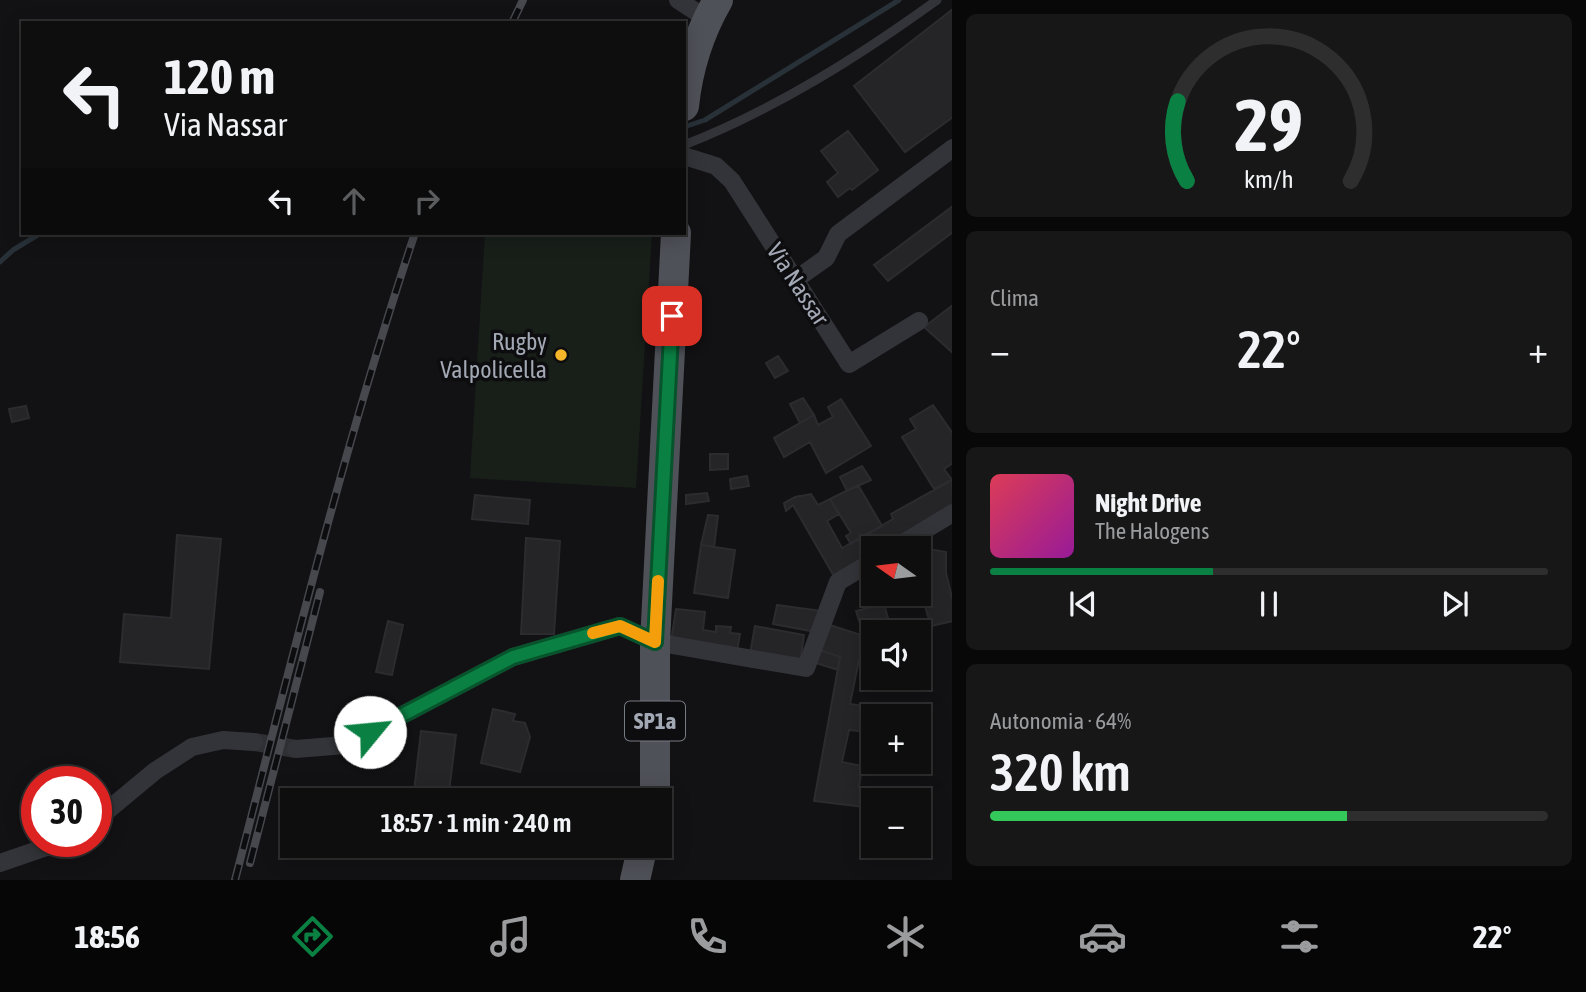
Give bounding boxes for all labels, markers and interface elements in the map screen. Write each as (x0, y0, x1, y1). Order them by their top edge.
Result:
text: 120 m (164, 48, 275, 104)
icon: left (49, 49, 140, 140)
text: 29 (1235, 84, 1303, 167)
text: Via Nassar (164, 106, 287, 143)
text: km/h (1244, 165, 1294, 193)
icon: left (262, 182, 300, 220)
icon: ahead (335, 182, 373, 220)
icon: right (408, 182, 446, 220)
street label: Via Nassar (762, 238, 835, 331)
text: Clima (990, 285, 1039, 311)
pin (642, 286, 702, 346)
icon: arrive (653, 297, 691, 335)
text: 22° (1237, 319, 1301, 379)
place label: Rugby Valpolicella (440, 328, 547, 383)
text: − (990, 328, 1010, 371)
text: + (1528, 328, 1548, 371)
marker: Rugby Valpolicella (553, 347, 569, 363)
text: Night Drive (1095, 488, 1202, 518)
text: The Halogens (1095, 518, 1209, 544)
north arrow (861, 536, 931, 606)
map controls (861, 536, 931, 858)
icon: previous (1064, 585, 1102, 623)
icon: pause (1250, 585, 1288, 623)
icon: next (1436, 585, 1474, 623)
button: sound (861, 620, 931, 690)
position arrow (333, 695, 407, 769)
road number: SP1a (625, 702, 685, 740)
button: + (861, 704, 931, 774)
text: Autonomia · 64% (990, 708, 1131, 734)
text: 320 km (990, 742, 1131, 802)
speed limit sign: 30 (21, 766, 112, 857)
button: − (861, 788, 931, 858)
text: 18:57 · 1 min · 240 m (381, 808, 571, 838)
icon: directions (288, 912, 337, 961)
icon: music (486, 912, 535, 961)
icon: phone (683, 912, 732, 961)
icon: climate (881, 912, 930, 961)
icon: car (1078, 912, 1127, 961)
icon: filters (1275, 912, 1324, 961)
text: 18:56 (74, 918, 140, 955)
text: 22° (1473, 918, 1512, 955)

